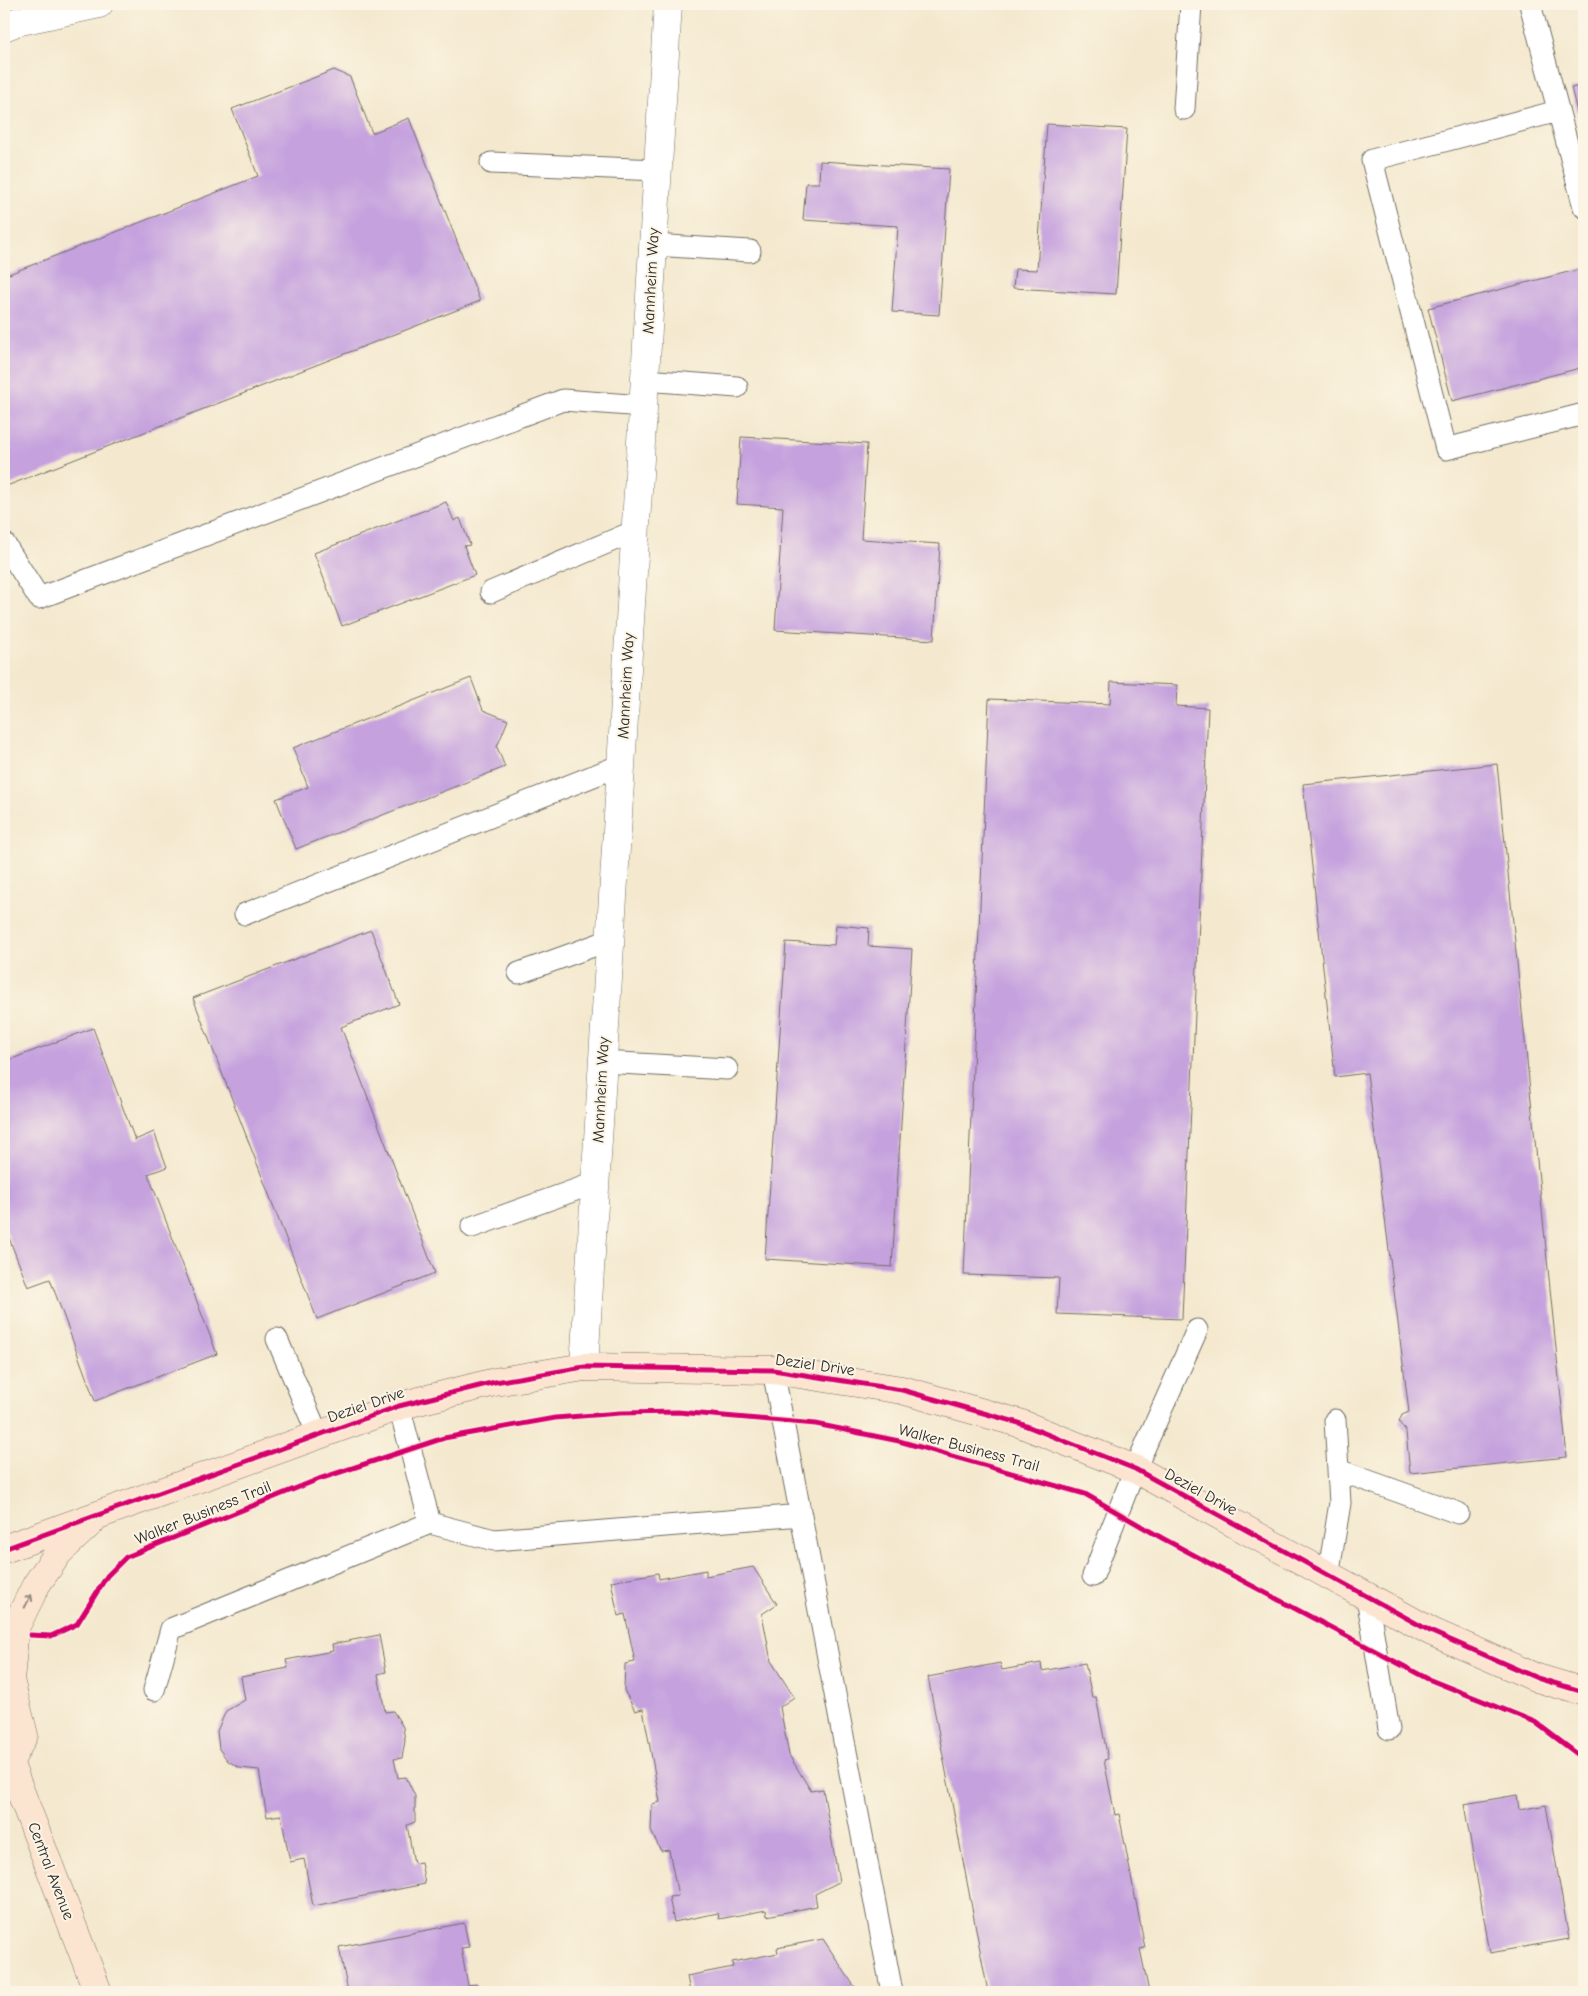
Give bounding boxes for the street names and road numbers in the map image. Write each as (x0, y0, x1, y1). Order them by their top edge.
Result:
street label: Mannheim Way (639, 227, 663, 335)
street label: Mannheim Way (614, 632, 638, 740)
street label: Mannheim Way (589, 1036, 613, 1144)
street label: Deziel Drive (774, 1351, 856, 1379)
street label: Deziel Drive (325, 1383, 407, 1427)
street label: Walker Business Trail (896, 1420, 1042, 1476)
street label: Deziel Drive (1162, 1465, 1240, 1519)
street label: Walker Business Trail (132, 1477, 274, 1549)
street label: Central Avenue (24, 1820, 78, 1922)

